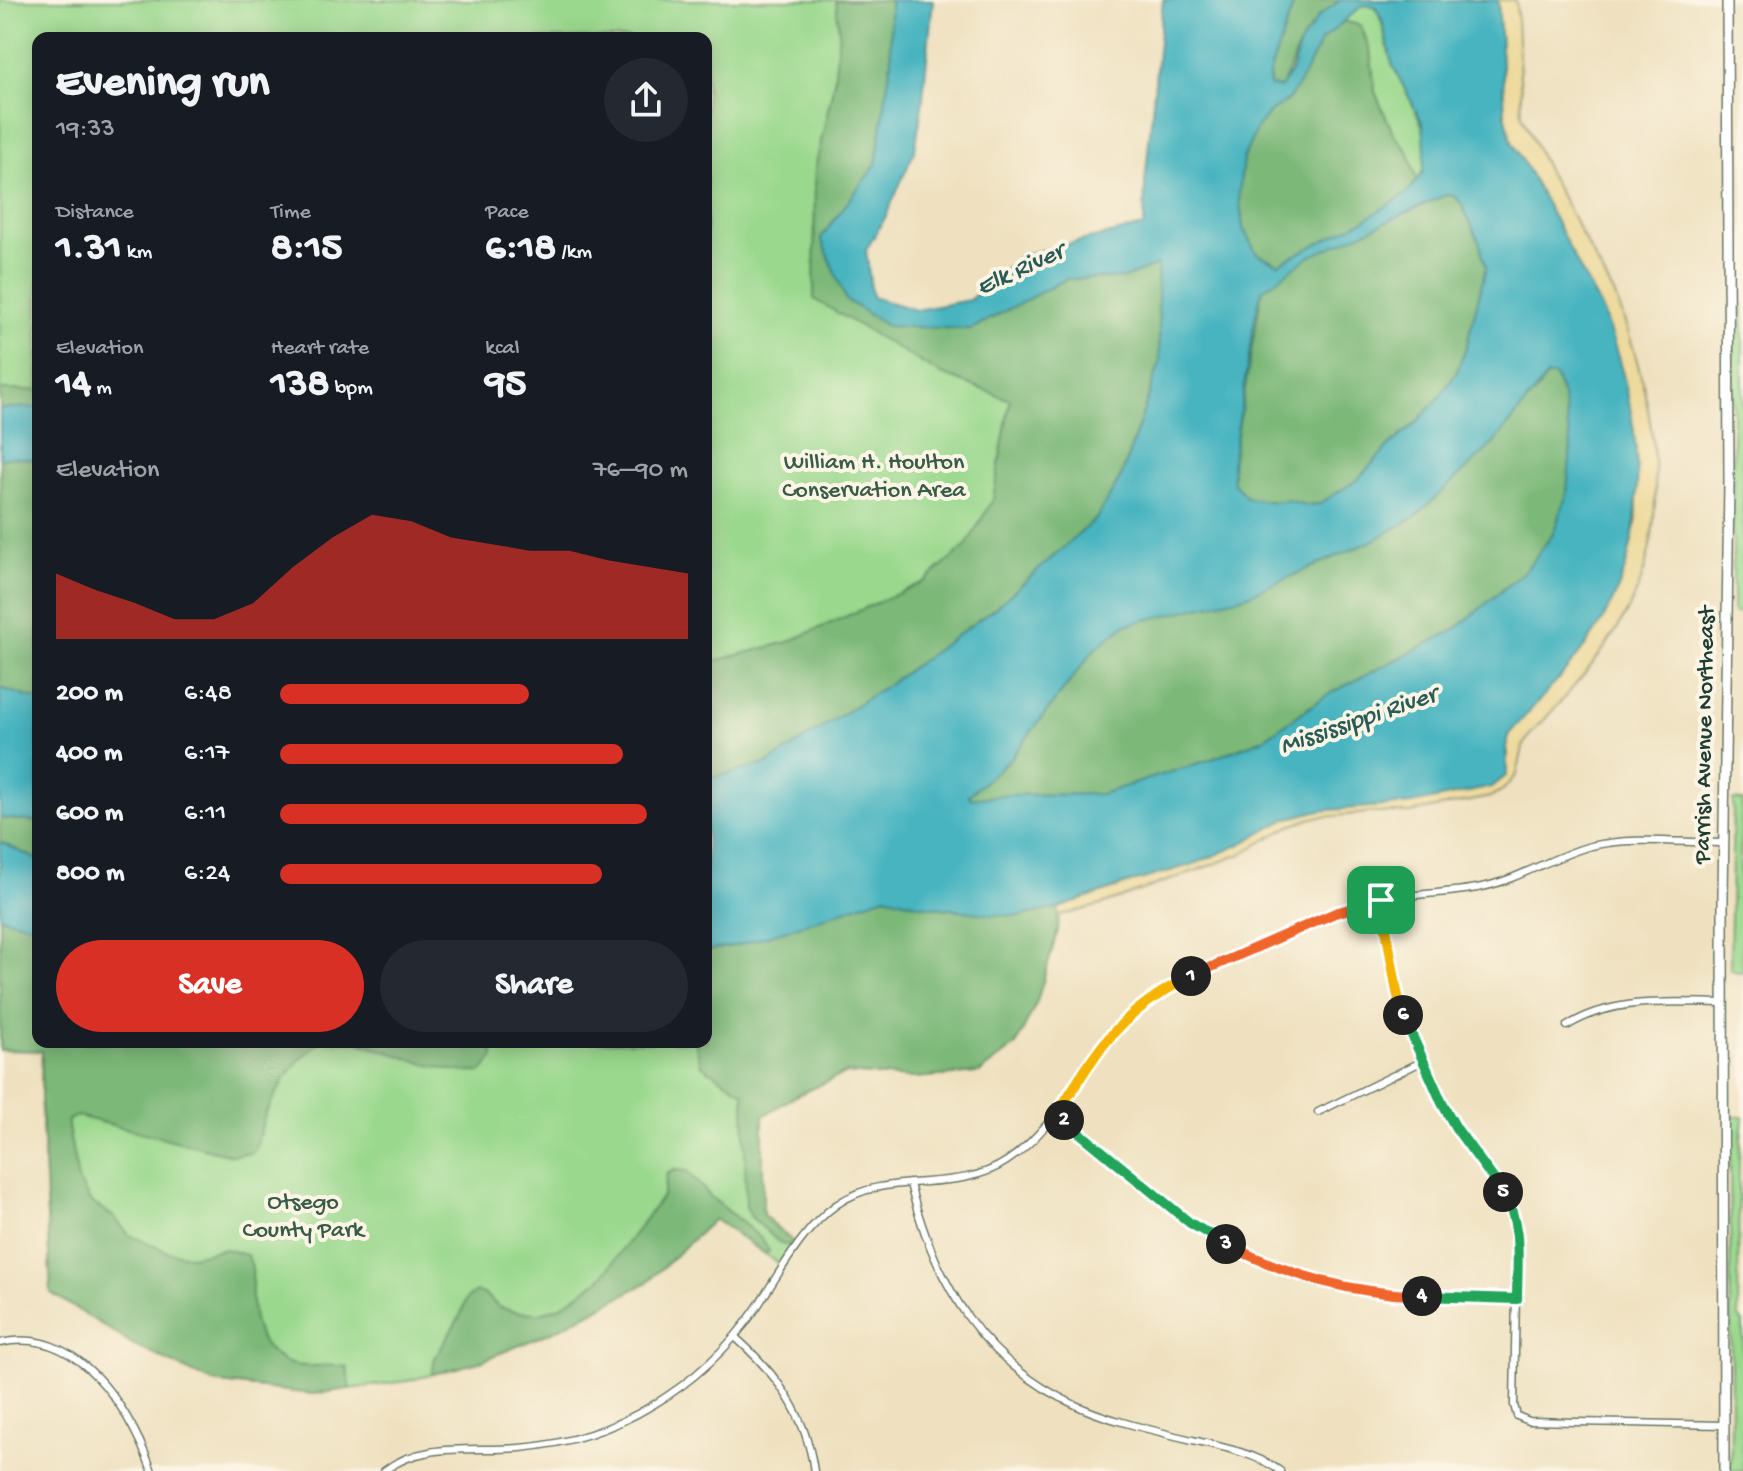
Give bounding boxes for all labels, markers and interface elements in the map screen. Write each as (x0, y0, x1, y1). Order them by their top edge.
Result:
button: share (604, 58, 688, 142)
text: Evening run (56, 59, 269, 111)
text: 19:33 (56, 115, 115, 146)
text: Distance (56, 200, 134, 226)
text: Time (271, 200, 311, 226)
text: Pace (485, 200, 529, 226)
text: 1.31 (56, 226, 122, 273)
text: 8:15 (271, 226, 342, 273)
text: 6:18 (485, 226, 556, 273)
water label: Elk River (972, 235, 1074, 305)
text: km (122, 240, 152, 266)
text: /km (556, 240, 592, 266)
text: Elevation (56, 336, 143, 362)
text: Heart rate (271, 336, 369, 362)
text: kcal (485, 336, 520, 362)
text: 14 (56, 362, 91, 409)
text: 138 (271, 362, 329, 409)
text: 95 (485, 362, 526, 409)
text: m (91, 376, 112, 402)
text: bpm (329, 376, 373, 402)
park label: William H. Houlton Conservation Area (782, 449, 966, 506)
text: Elevation (56, 456, 159, 487)
text: 76–90 m (593, 456, 688, 487)
street label: Parrish Avenue Northeast (1689, 604, 1723, 865)
text: 200 m (56, 679, 123, 710)
text: 6:48 (184, 679, 232, 710)
water label: Mississippi River (1276, 679, 1446, 763)
text: 400 m (56, 739, 122, 770)
text: 6:17 (184, 739, 229, 770)
text: 600 m (56, 799, 123, 830)
text: 6:11 (184, 799, 226, 830)
text: 800 m (56, 859, 124, 890)
text: 6:24 (184, 859, 230, 890)
pin (1347, 866, 1415, 934)
icon: arrive (1359, 878, 1403, 922)
button: Save (56, 940, 364, 1032)
button: Share (380, 940, 688, 1032)
pin: 1 (1171, 956, 1211, 996)
text: 1 (1187, 963, 1195, 989)
pin: 6 (1383, 995, 1423, 1035)
text: 6 (1397, 1002, 1409, 1028)
pin: 2 (1044, 1100, 1084, 1140)
text: 2 (1059, 1107, 1069, 1133)
pin: 5 (1483, 1172, 1523, 1212)
text: 5 (1497, 1179, 1509, 1205)
park label: Otsego County Park (242, 1189, 366, 1246)
pin: 3 (1206, 1224, 1246, 1264)
text: 3 (1220, 1231, 1232, 1257)
pin: 4 (1402, 1276, 1442, 1316)
text: 4 (1417, 1283, 1427, 1309)

